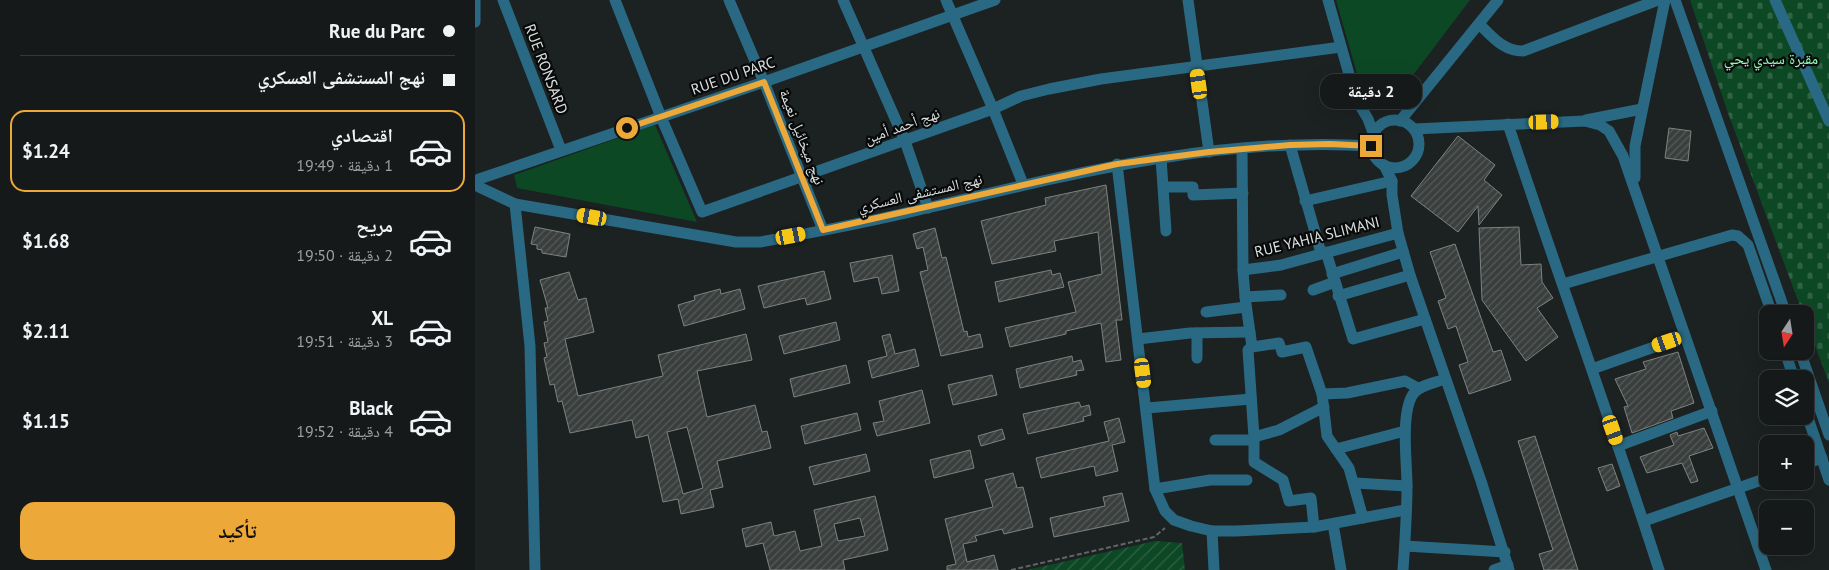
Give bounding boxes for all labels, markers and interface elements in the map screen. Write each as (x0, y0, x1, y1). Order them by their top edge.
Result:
text: Rue du Parc (329, 19, 425, 43)
street label: RUE RONSARD (521, 21, 572, 117)
park label: مقبرة سيدي يحي (1724, 49, 1818, 71)
street label: RUE DU PARC (688, 52, 777, 99)
text: نهج المستشفى العسكري (257, 65, 425, 89)
car (1189, 68, 1208, 100)
callout: 2 دقيقة (1320, 74, 1422, 108)
text: 2 دقيقة (1348, 81, 1394, 101)
street label: نهج ميخائيل نعيمة (775, 86, 829, 188)
street label: نهج أحمد أمين (862, 103, 942, 149)
car (1528, 114, 1559, 130)
route start (616, 117, 638, 139)
text: اقتصادي (331, 123, 393, 147)
icon: car (408, 129, 453, 174)
route end (1360, 135, 1382, 157)
text: $1.24 (22, 139, 70, 163)
text: 1 دقيقة · 19:49 (296, 155, 393, 175)
street label: نهج المستشفى العسكري (856, 169, 985, 219)
car (575, 207, 608, 227)
street label: RUE YAHIA SLIMANI (1252, 212, 1381, 261)
text: مريح (356, 213, 393, 237)
icon: car (408, 219, 453, 264)
car (774, 226, 807, 246)
text: $1.68 (22, 229, 70, 253)
text: 2 دقيقة · 19:50 (296, 245, 393, 265)
north arrow (1759, 305, 1814, 360)
map controls (1759, 305, 1814, 555)
text: XL (371, 306, 393, 330)
icon: car (408, 309, 453, 354)
text: $2.11 (22, 319, 70, 343)
car (1650, 330, 1683, 354)
text: 3 دقيقة · 19:51 (296, 331, 393, 351)
car (1133, 357, 1152, 389)
button: layers (1759, 370, 1814, 425)
text: Black (349, 396, 393, 420)
icon: car (408, 399, 453, 444)
text: $1.15 (22, 409, 70, 433)
car (1601, 413, 1624, 447)
text: 4 دقيقة · 19:52 (296, 421, 393, 441)
button: + (1759, 435, 1814, 490)
button: − (1759, 500, 1814, 555)
button: تأكيد (20, 502, 455, 560)

